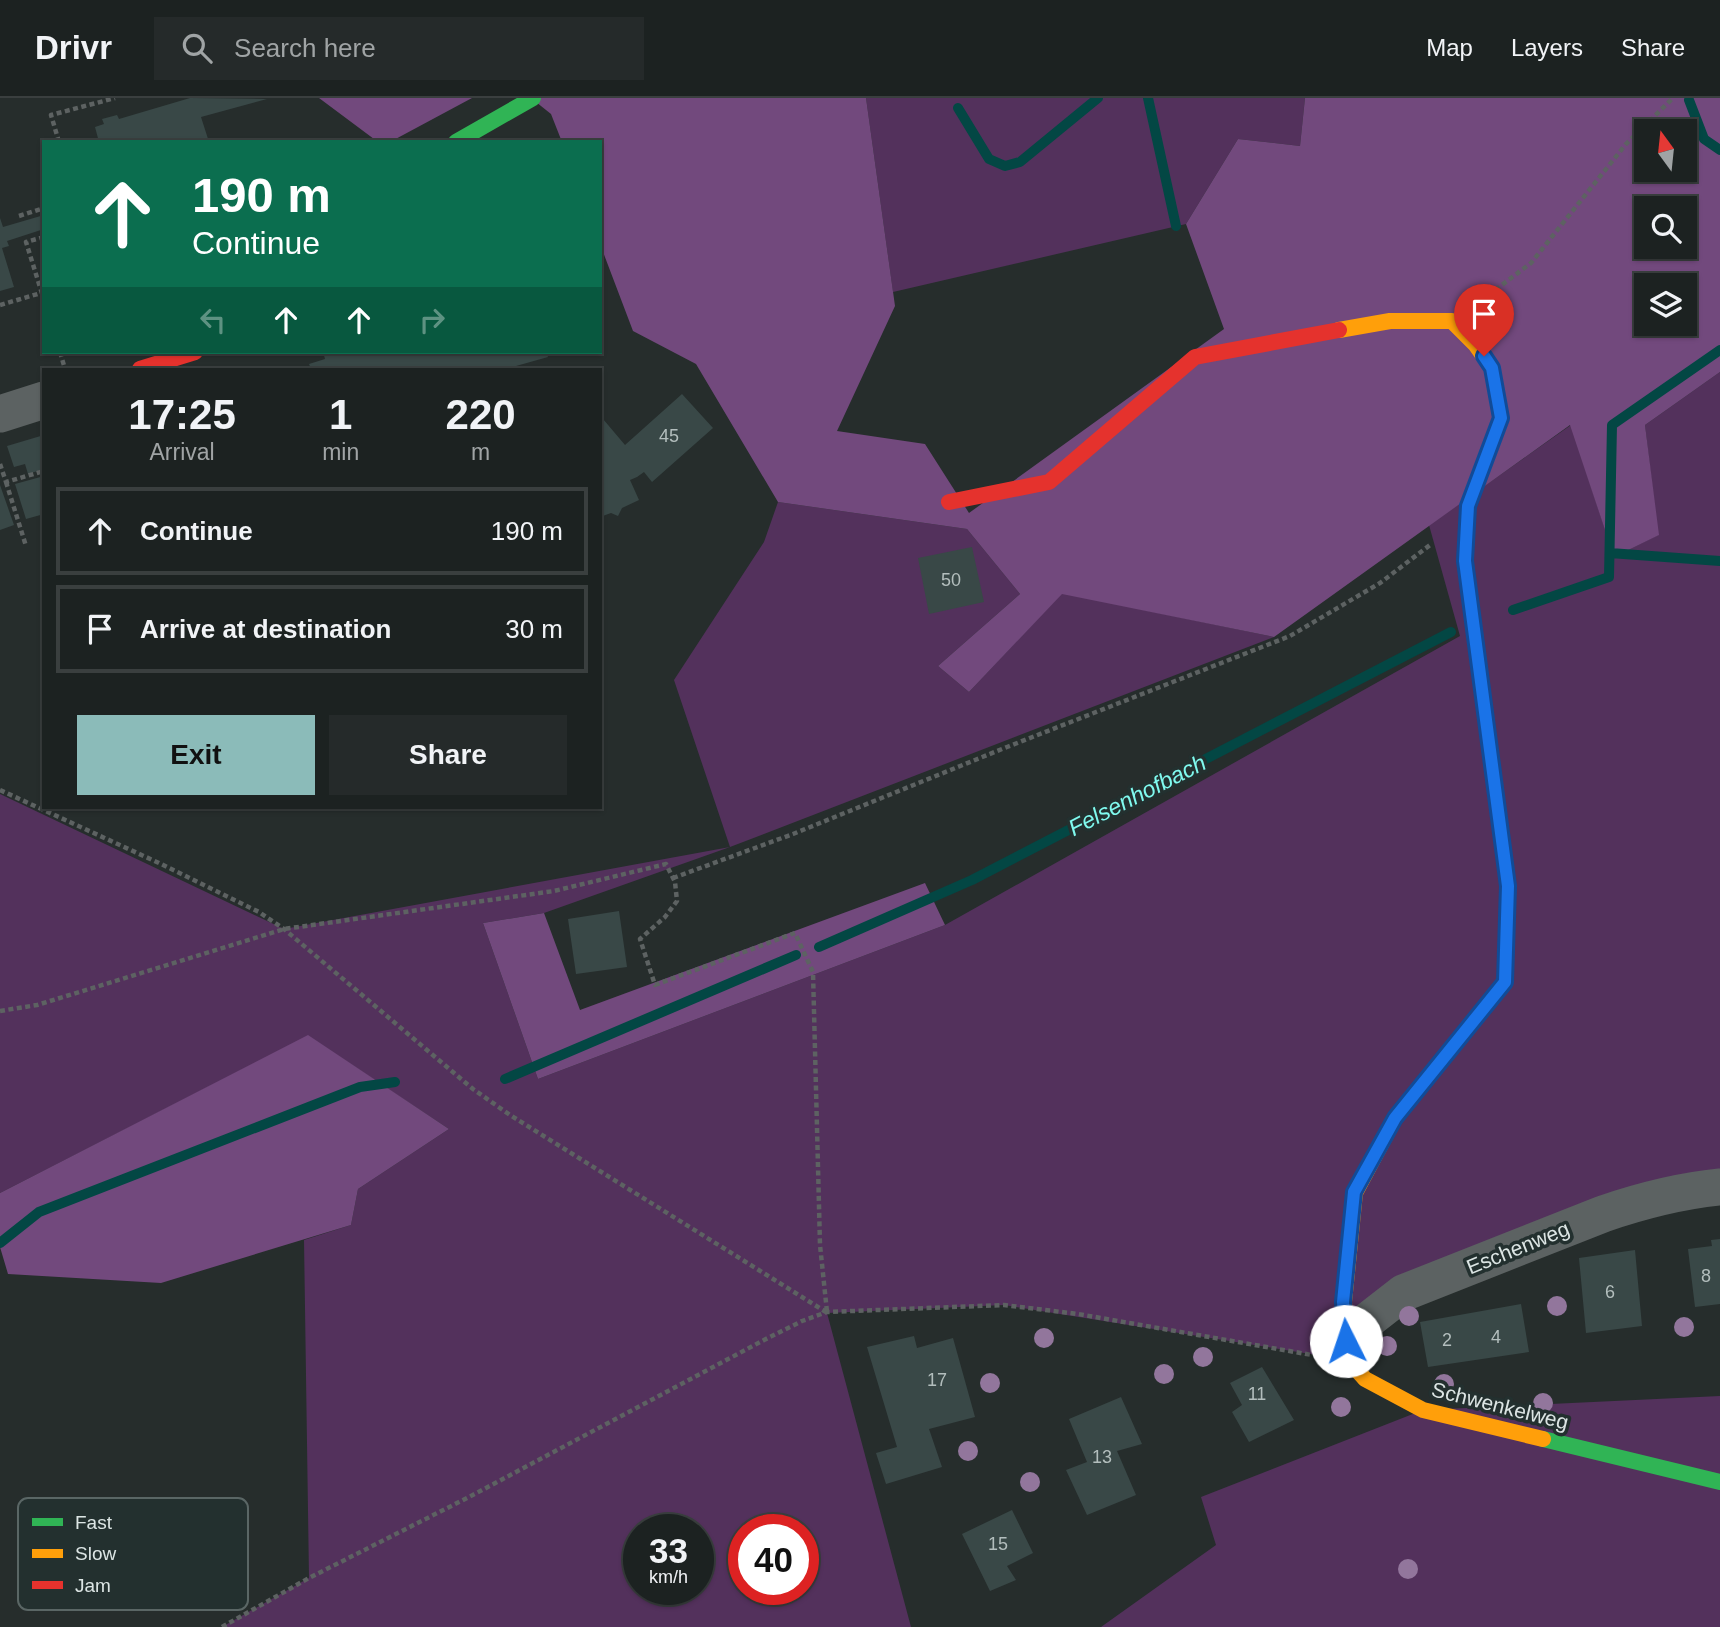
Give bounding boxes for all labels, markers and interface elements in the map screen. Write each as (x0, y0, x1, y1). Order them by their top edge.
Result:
search box (154, 17, 644, 80)
text: Drivr (35, 29, 112, 66)
icon: search (178, 29, 216, 67)
text: Search here (234, 33, 376, 63)
text: Map (1426, 34, 1473, 61)
text: Layers (1511, 34, 1583, 61)
text: Share (1621, 34, 1685, 61)
north arrow (1634, 119, 1698, 182)
map controls (1634, 119, 1697, 336)
icon: ahead (77, 168, 168, 259)
text: 190 m (192, 168, 331, 222)
button: search (1634, 196, 1697, 259)
text: Continue (192, 225, 320, 261)
button: layers (1634, 273, 1697, 336)
pin (1454, 284, 1514, 356)
icon: arrive (1465, 295, 1503, 333)
icon: left (194, 301, 232, 339)
icon: ahead (267, 301, 305, 339)
icon: ahead (340, 301, 378, 339)
icon: right (413, 301, 451, 339)
text: 17:25 (128, 391, 236, 438)
text: 1 (329, 391, 352, 438)
text: 220 (446, 391, 516, 438)
house number: 45 (659, 426, 679, 446)
text: Arrival (149, 439, 215, 465)
text: min (322, 439, 359, 465)
text: m (471, 439, 490, 465)
icon: ahead (81, 512, 119, 550)
text: Continue (140, 516, 253, 546)
text: 190 m (491, 516, 563, 546)
house number: 50 (941, 570, 961, 590)
icon: arrive (81, 610, 119, 648)
text: Arrive at destination (140, 614, 391, 644)
text: 30 m (505, 614, 563, 644)
button: Exit (77, 715, 315, 795)
button: Share (329, 715, 567, 795)
water label: Felsenhofbach (1064, 749, 1210, 841)
street label: Eschenweg (1463, 1217, 1572, 1279)
house number: 8 (1701, 1266, 1711, 1286)
house number: 6 (1605, 1282, 1615, 1302)
position arrow (1309, 1304, 1383, 1378)
house number: 4 (1491, 1327, 1501, 1347)
house number: 2 (1442, 1330, 1452, 1350)
house number: 17 (927, 1370, 947, 1390)
street label: Schwenkelweg (1429, 1377, 1571, 1434)
house number: 11 (1248, 1384, 1266, 1404)
house number: 13 (1092, 1447, 1112, 1467)
legend (18, 1498, 248, 1610)
text: Fast (75, 1512, 113, 1533)
speed limit sign: 40 (728, 1514, 819, 1605)
text: 33 (649, 1531, 688, 1570)
house number: 15 (988, 1534, 1008, 1554)
text: Slow (75, 1543, 116, 1564)
text: km/h (649, 1567, 688, 1587)
text: Jam (75, 1575, 111, 1596)

